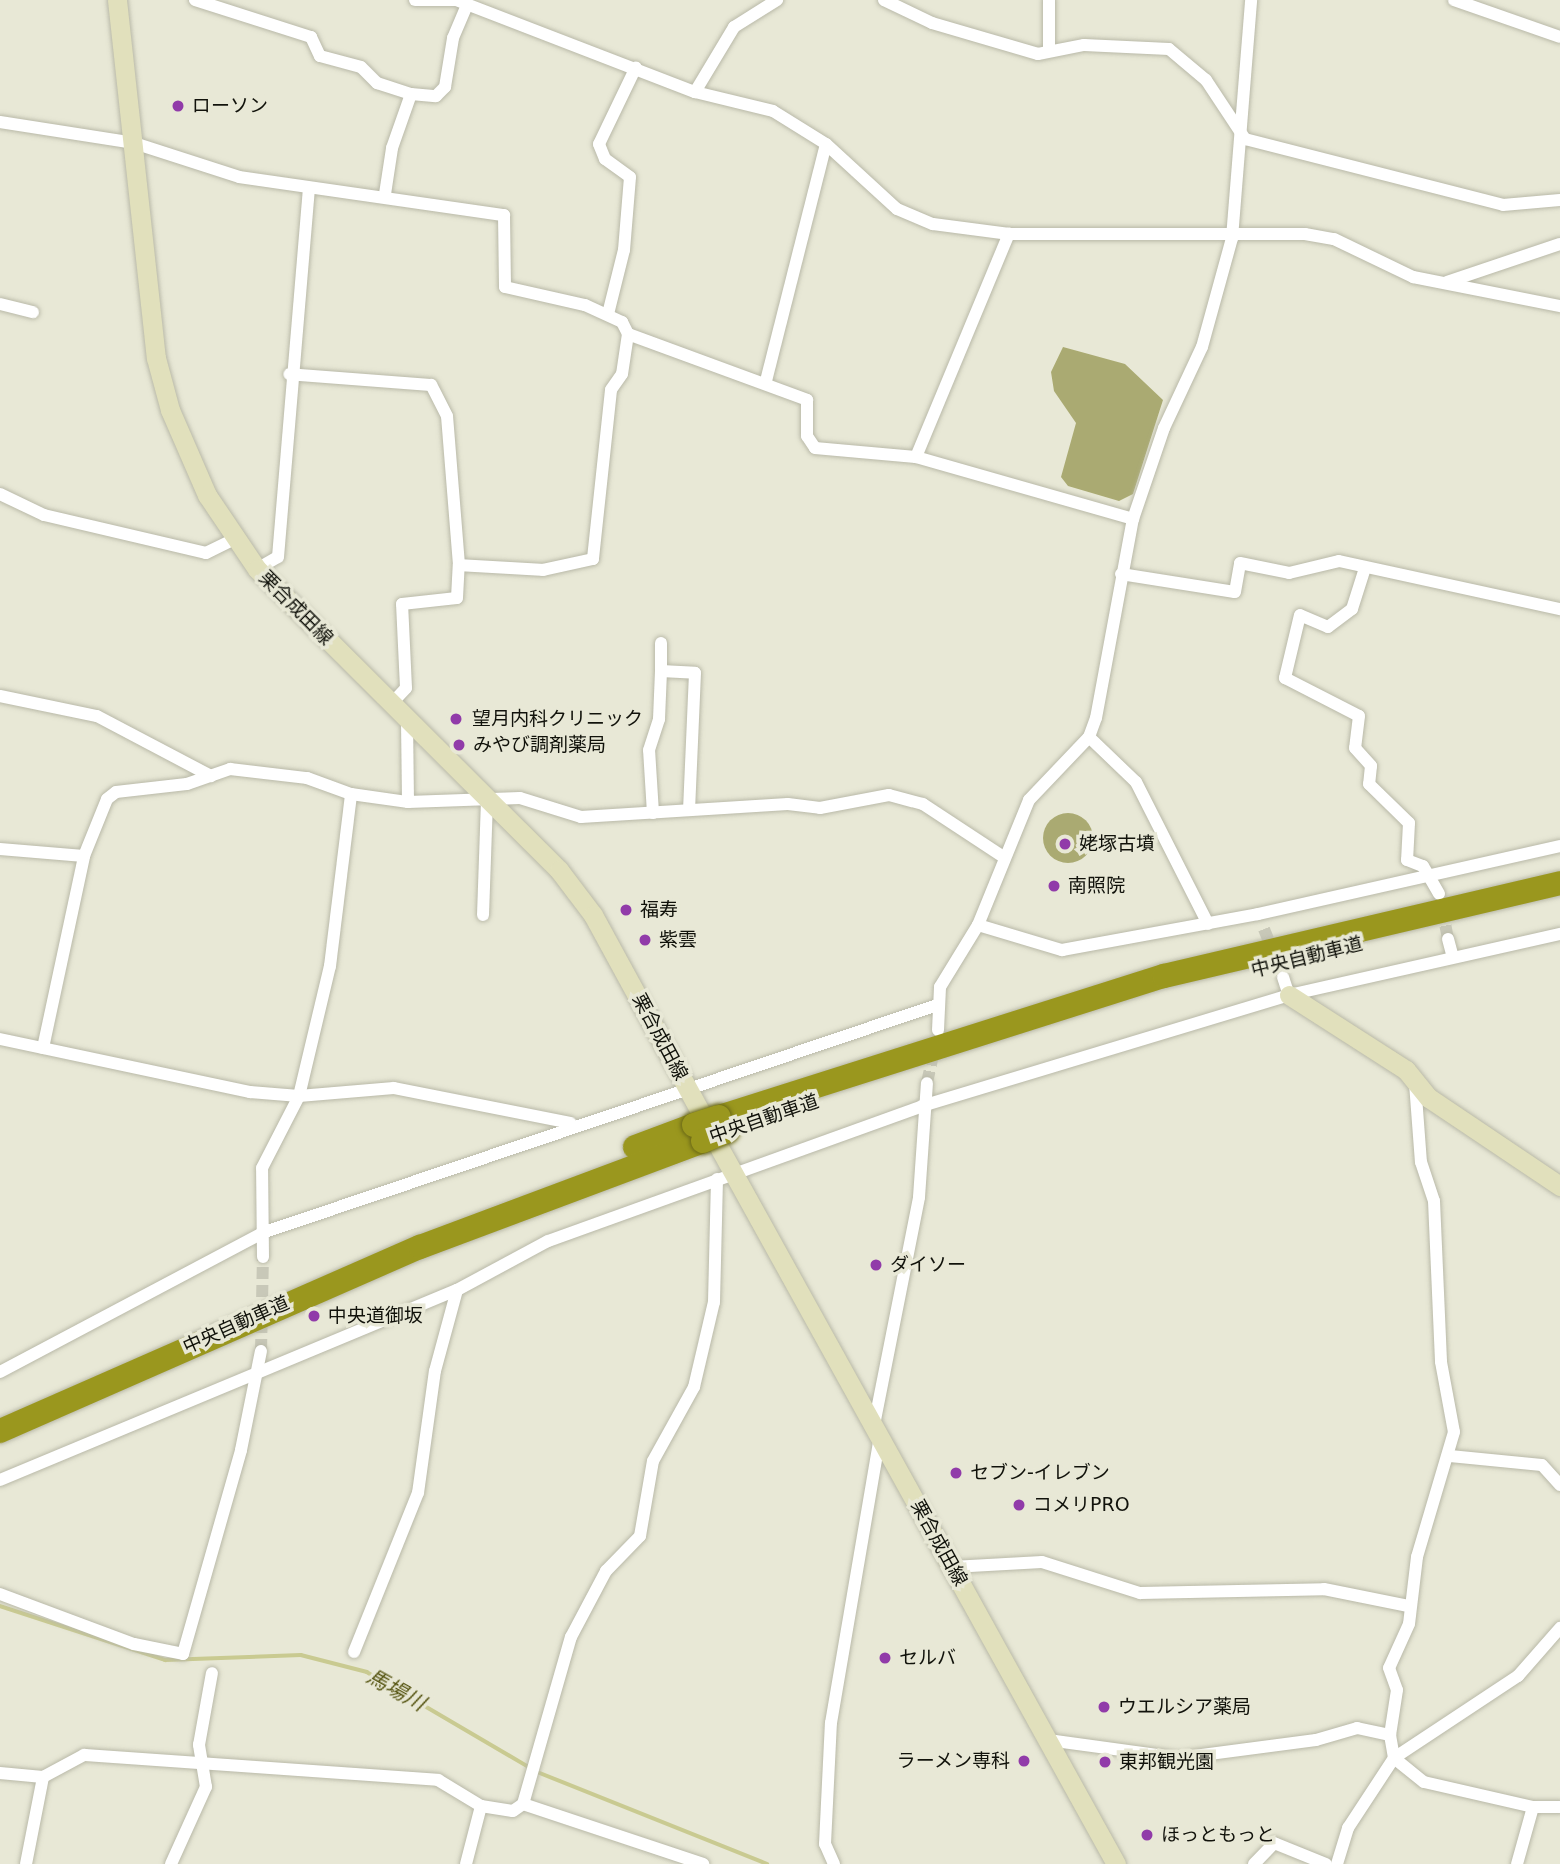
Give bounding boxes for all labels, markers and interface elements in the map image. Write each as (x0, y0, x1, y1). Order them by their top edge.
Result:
place label: ローソン (192, 95, 268, 117)
marker: ローソン (170, 98, 186, 114)
street label: 栗合成田線 (254, 566, 338, 650)
place label: 望月内科クリニック (472, 708, 643, 730)
marker: 望月内科クリニック (446, 709, 466, 729)
place label: みやび調剤薬局 (473, 734, 606, 756)
marker: みやび調剤薬局 (451, 737, 467, 753)
place label: 姥塚古墳 (1079, 833, 1155, 855)
marker: 姥塚古墳 (1057, 836, 1073, 852)
place label: 南照院 (1068, 875, 1125, 897)
marker: 南照院 (1046, 878, 1062, 894)
place label: 福寿 (640, 899, 678, 921)
marker: 福寿 (618, 902, 634, 918)
place label: 紫雲 (659, 929, 697, 951)
marker: 紫雲 (637, 932, 653, 948)
street label: 中央自動車道 (1249, 932, 1365, 982)
street label: 栗合成田線 (628, 990, 692, 1084)
street label: 中央自動車道 (706, 1090, 822, 1148)
place label: ダイソー (890, 1254, 966, 1276)
marker: ダイソー (868, 1257, 884, 1273)
street label: 中央自動車道 (179, 1291, 293, 1359)
place label: 中央道御坂 (328, 1305, 423, 1327)
marker: 中央道御坂 (306, 1308, 322, 1324)
place label: セブン-イレブン (970, 1462, 1110, 1484)
marker: セブン-イレブン (948, 1465, 964, 1481)
place label: コメリPRO (1033, 1494, 1130, 1516)
street label: 栗合成田線 (906, 1496, 972, 1590)
marker: コメリPRO (1011, 1497, 1027, 1513)
place label: セルバ (899, 1647, 956, 1669)
marker: セルバ (877, 1650, 893, 1666)
water label: 馬場川 (362, 1664, 430, 1716)
place label: ウエルシア薬局 (1118, 1696, 1251, 1718)
marker: ウエルシア薬局 (1096, 1699, 1112, 1715)
place label: ラーメン専科 (896, 1750, 1010, 1772)
place label: 東邦観光園 (1119, 1751, 1214, 1773)
marker: ラーメン専科 (1016, 1753, 1032, 1769)
marker: 東邦観光園 (1097, 1754, 1113, 1770)
place label: ほっともっと (1161, 1824, 1275, 1846)
marker: ほっともっと (1139, 1827, 1155, 1843)

